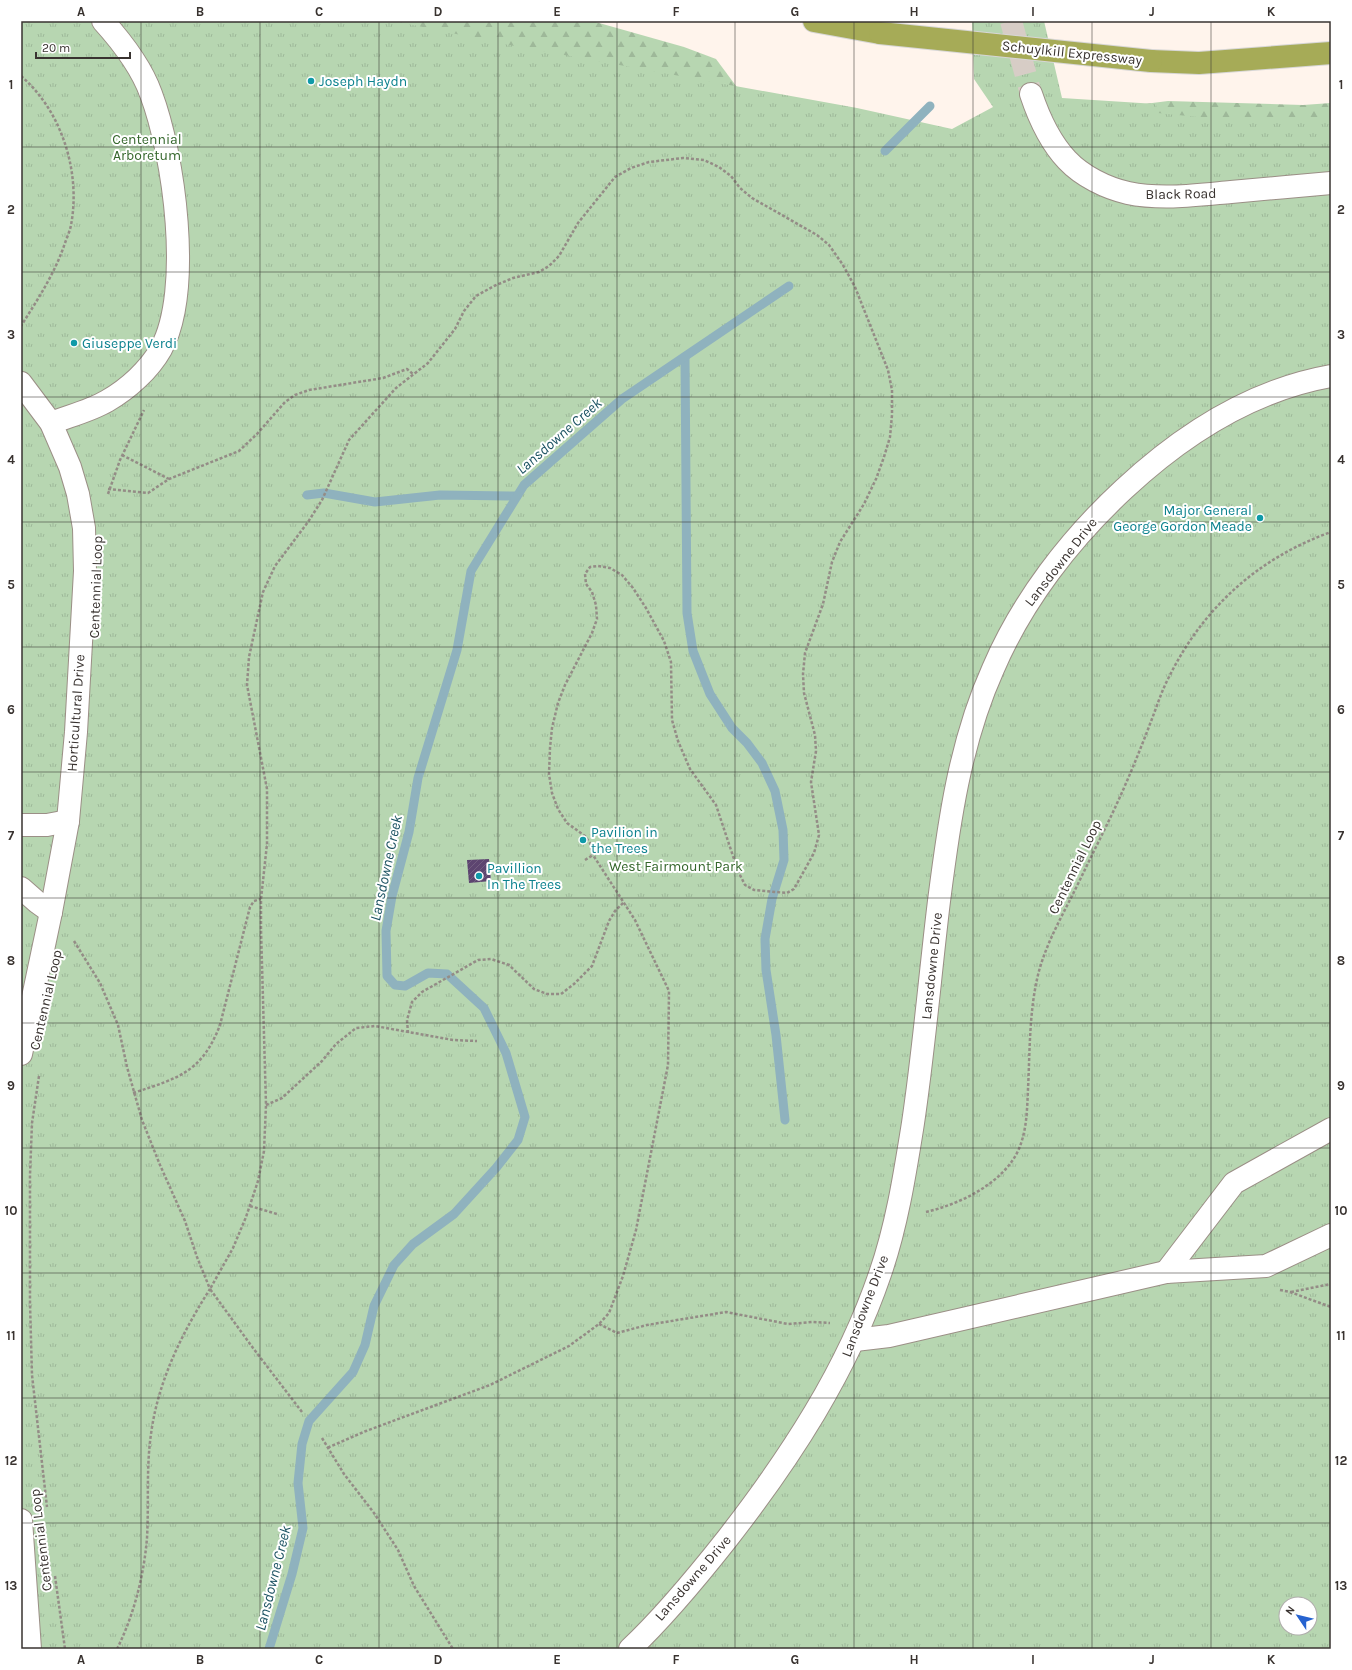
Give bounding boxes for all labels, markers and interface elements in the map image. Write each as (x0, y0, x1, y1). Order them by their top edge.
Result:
text: A (77, 4, 85, 19)
text: B (196, 4, 204, 19)
text: C (315, 4, 323, 19)
text: D (434, 4, 443, 19)
text: E (553, 4, 561, 19)
text: F (672, 4, 680, 19)
text: G (791, 4, 799, 19)
text: H (909, 4, 919, 19)
text: I (1031, 4, 1035, 19)
text: J (1149, 4, 1155, 19)
text: K (1267, 4, 1276, 19)
scale bar (36, 34, 130, 60)
street label: Schuylkill Expressway (1001, 37, 1143, 69)
text: 20 m (42, 41, 70, 55)
place label: Joseph Haydn (319, 73, 407, 90)
marker: Joseph Haydn (306, 76, 316, 86)
text: 1 (9, 77, 13, 92)
text: 1 (1339, 77, 1343, 92)
park label: Centennial Arboretum (112, 131, 182, 164)
street label: Black Road (1145, 185, 1217, 203)
text: 2 (7, 202, 15, 217)
text: 2 (1337, 202, 1345, 217)
text: 3 (7, 327, 15, 342)
text: 3 (1337, 327, 1345, 342)
place label: Giuseppe Verdi (82, 335, 177, 352)
marker: Giuseppe Verdi (69, 338, 79, 348)
water label: Lansdowne Creek (513, 394, 606, 478)
text: 4 (7, 452, 15, 467)
text: 4 (1337, 452, 1345, 467)
place label: Major General George Gordon Meade (1113, 502, 1252, 535)
marker: Major General George Gordon Meade (1255, 513, 1265, 523)
street label: Lansdowne Drive (1021, 514, 1101, 610)
street label: Centennial Loop (86, 535, 106, 639)
text: 5 (7, 577, 15, 592)
text: 5 (1337, 577, 1345, 592)
street label: Horticultural Drive (63, 654, 89, 772)
text: 6 (7, 702, 15, 717)
text: 6 (1337, 702, 1345, 717)
water label: Lansdowne Creek (366, 813, 406, 922)
street label: Centennial Loop (1045, 817, 1105, 917)
place label: Pavilion in the Trees (591, 824, 658, 857)
text: 7 (8, 828, 15, 843)
text: 7 (1338, 828, 1345, 843)
marker: Pavilion in the Trees (578, 835, 588, 845)
park label: West Fairmount Park (609, 858, 743, 875)
place label: Pavillion In The Trees (487, 860, 561, 893)
marker: Pavillion In The Trees (474, 871, 484, 881)
street label: Lansdowne Drive (918, 912, 946, 1020)
street label: Centennial Loop (26, 948, 66, 1052)
text: 8 (7, 953, 15, 968)
text: 8 (1337, 953, 1345, 968)
text: 9 (7, 1078, 15, 1093)
text: 9 (1337, 1078, 1345, 1093)
text: 10 (5, 1203, 17, 1218)
text: 10 (1335, 1203, 1347, 1218)
street label: Lansdowne Drive (838, 1253, 892, 1359)
text: 11 (6, 1328, 16, 1343)
text: 11 (1336, 1328, 1346, 1343)
text: 12 (5, 1453, 17, 1468)
text: 12 (1335, 1453, 1347, 1468)
street label: Centennial Loop (26, 1488, 56, 1592)
water label: Lansdowne Creek (251, 1523, 295, 1632)
street label: Lansdowne Drive (651, 1532, 735, 1624)
text: 13 (5, 1578, 17, 1593)
text: 13 (1335, 1578, 1347, 1593)
north arrow (1278, 1596, 1318, 1636)
text: N (1283, 1604, 1298, 1618)
text: A (77, 1652, 85, 1667)
text: B (196, 1652, 204, 1667)
text: C (315, 1652, 323, 1667)
text: D (434, 1652, 443, 1667)
text: E (553, 1652, 561, 1667)
text: F (672, 1652, 680, 1667)
text: G (791, 1652, 799, 1667)
text: H (909, 1652, 919, 1667)
text: I (1031, 1652, 1035, 1667)
text: J (1149, 1652, 1155, 1667)
text: K (1267, 1652, 1276, 1667)

